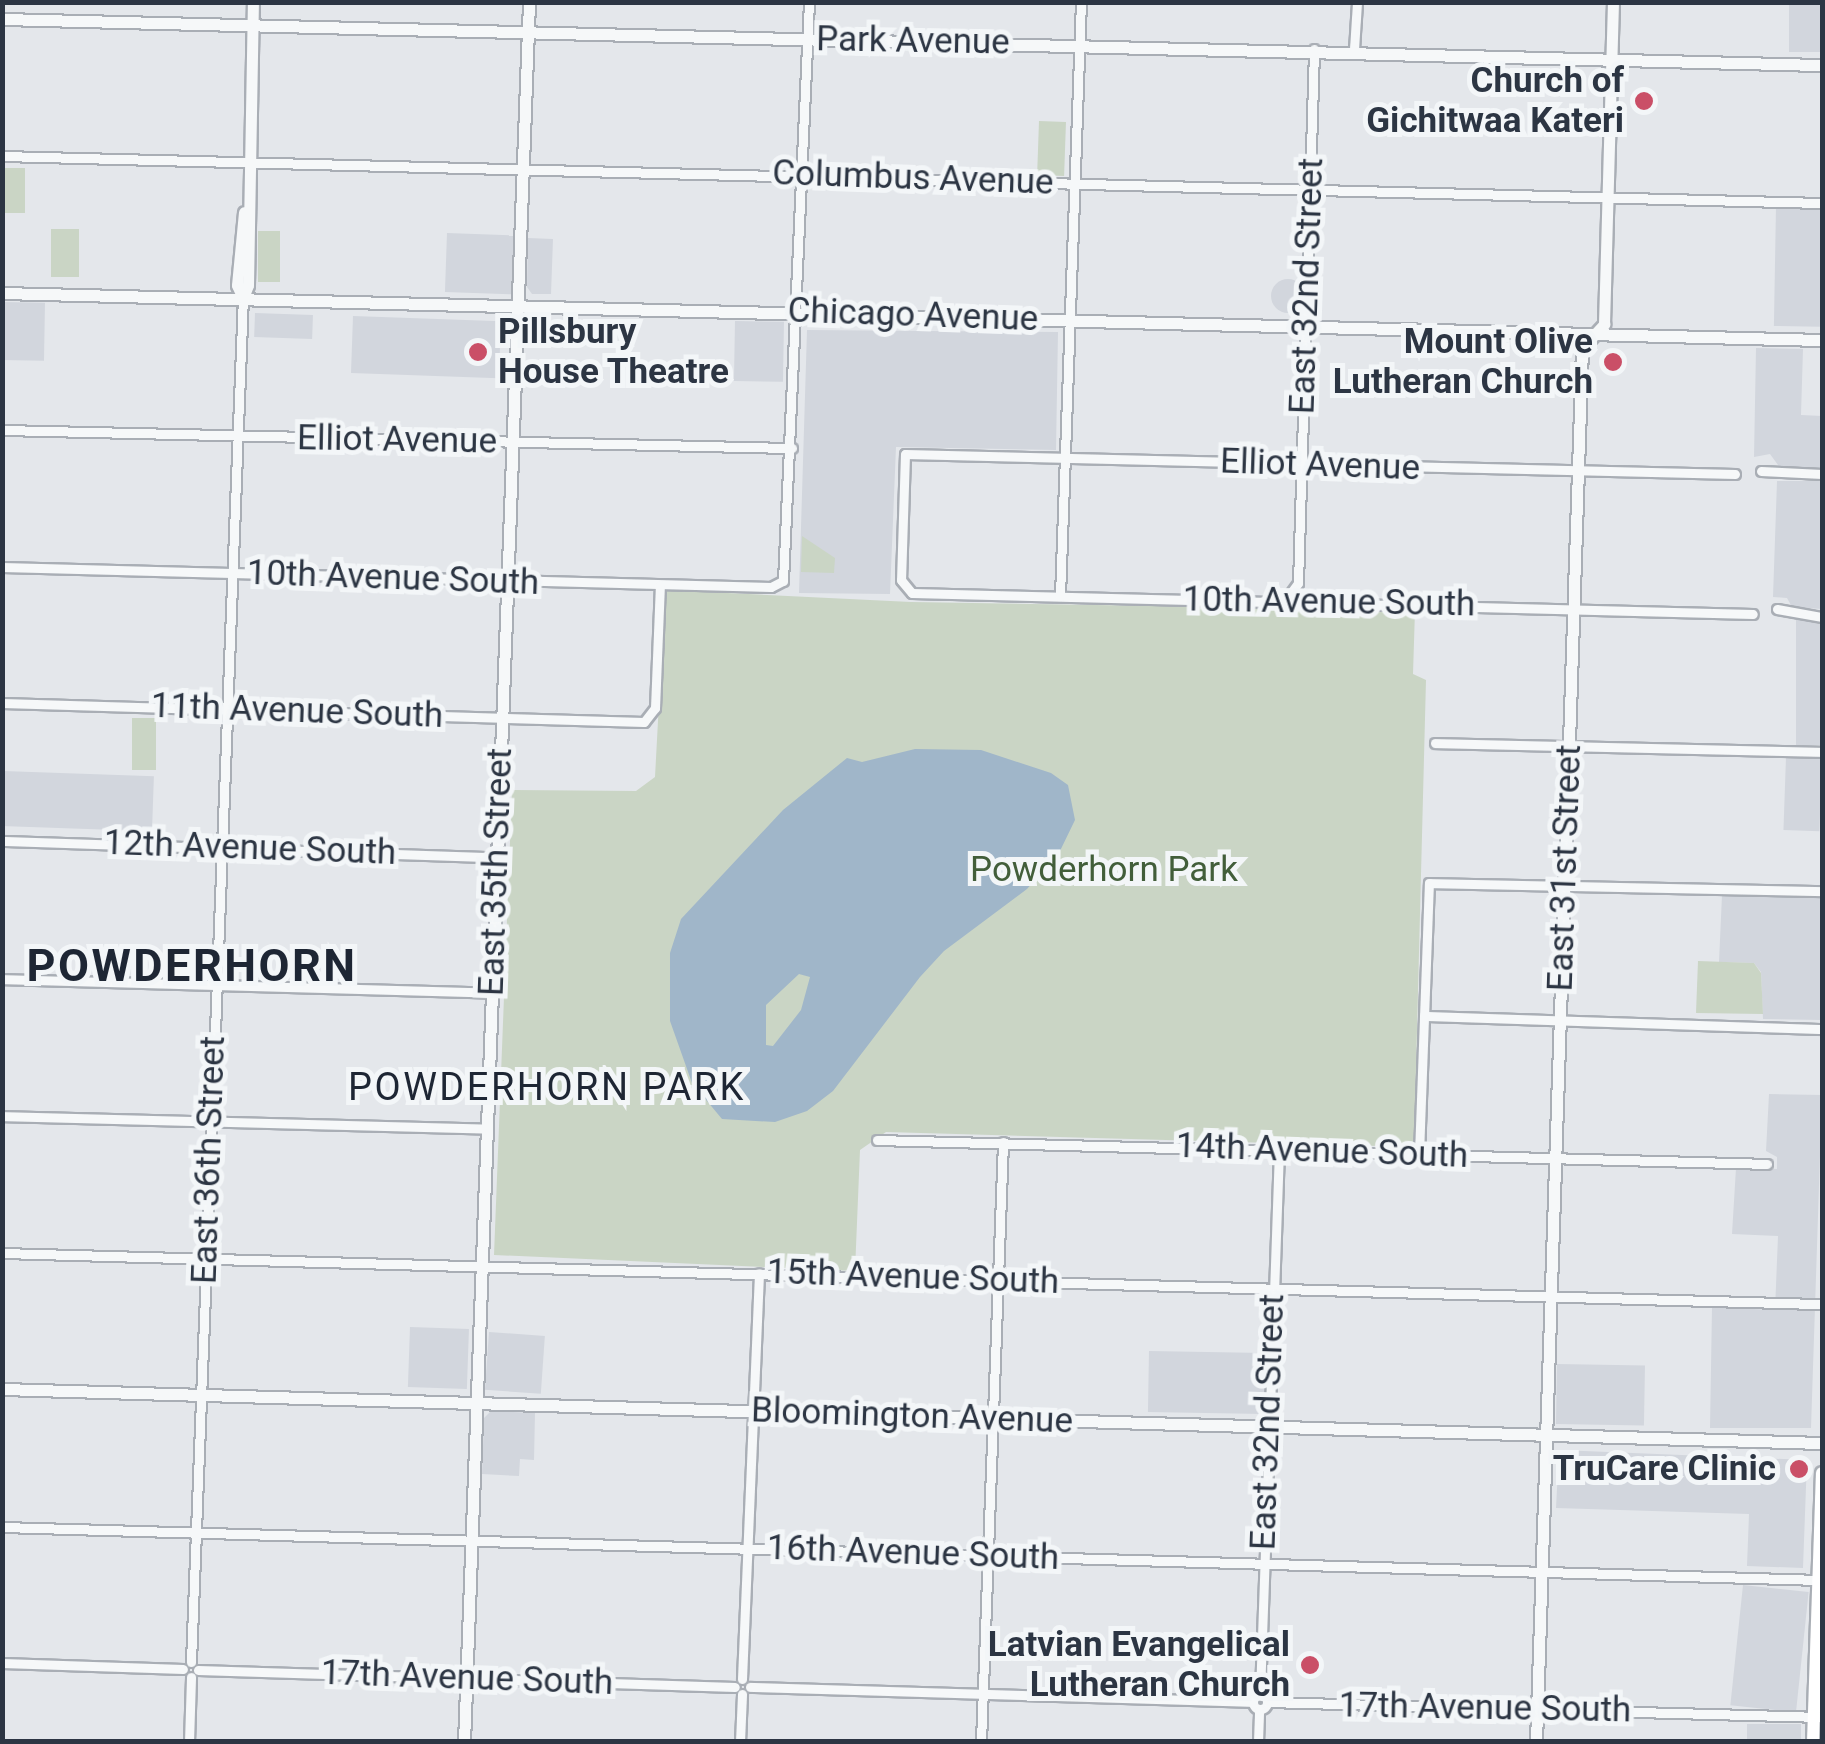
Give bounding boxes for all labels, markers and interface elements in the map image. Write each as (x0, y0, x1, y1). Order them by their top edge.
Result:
street label: Park Avenue (816, 18, 1010, 64)
place label: Church of Gichitwaa Kateri (1366, 60, 1624, 142)
marker: Church of Gichitwaa Kateri (1633, 90, 1655, 112)
street label: Columbus Avenue (772, 152, 1054, 204)
street label: East 32nd Street (1282, 157, 1332, 415)
street label: Chicago Avenue (787, 290, 1039, 340)
place label: Pillsbury House Theatre (498, 311, 730, 393)
place label: Mount Olive Lutheran Church (1333, 321, 1593, 403)
marker: Pillsbury House Theatre (467, 341, 489, 363)
marker: Mount Olive Lutheran Church (1602, 351, 1624, 373)
street label: Elliot Avenue (297, 417, 497, 463)
street label: Elliot Avenue (1219, 441, 1421, 489)
street label: 10th Avenue South (246, 552, 540, 604)
street label: 10th Avenue South (1182, 578, 1476, 626)
street label: 11th Avenue South (150, 685, 444, 737)
street label: East 31st Street (1540, 744, 1590, 992)
street label: East 35th Street (471, 747, 521, 997)
street label: 12th Avenue South (103, 822, 397, 874)
park label: Powderhorn Park (970, 849, 1238, 891)
district label: POWDERHORN (26, 939, 358, 993)
street label: East 36th Street (184, 1035, 234, 1285)
district label: POWDERHORN PARK (348, 1065, 746, 1111)
street label: 14th Avenue South (1175, 1125, 1469, 1177)
street label: 15th Avenue South (766, 1251, 1060, 1303)
street label: East 32nd Street (1243, 1293, 1293, 1551)
street label: Bloomington Avenue (750, 1389, 1074, 1443)
place label: TruCare Clinic (1553, 1448, 1776, 1490)
marker: TruCare Clinic (1786, 1456, 1812, 1482)
street label: 16th Avenue South (766, 1527, 1060, 1579)
place label: Latvian Evangelical Lutheran Church (988, 1624, 1290, 1706)
street label: 17th Avenue South (320, 1652, 614, 1704)
marker: Latvian Evangelical Lutheran Church (1299, 1654, 1321, 1676)
street label: 17th Avenue South (1338, 1684, 1632, 1732)

